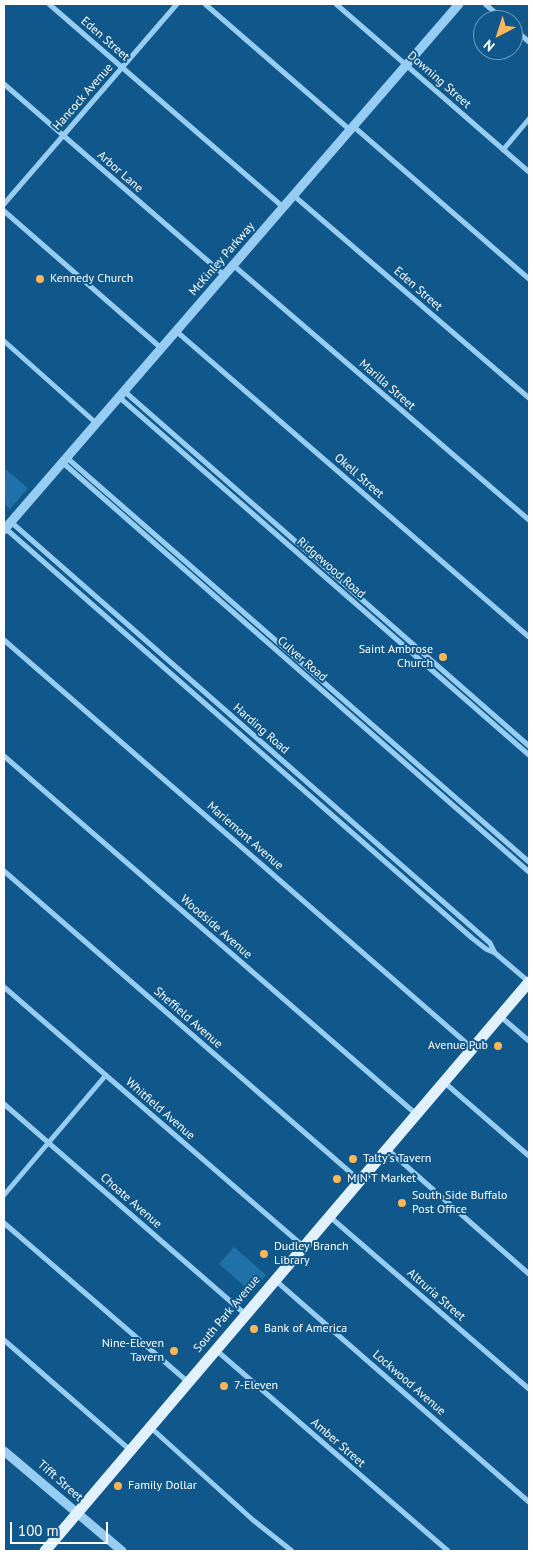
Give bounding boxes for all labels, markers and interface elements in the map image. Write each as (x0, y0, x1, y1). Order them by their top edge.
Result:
north arrow (473, 10, 523, 60)
street label: Eden Street (78, 14, 132, 64)
text: N (480, 36, 498, 56)
street label: Downing Street (404, 48, 474, 112)
street label: Hancock Avenue (50, 61, 116, 133)
street label: Arbor Lane (94, 148, 146, 196)
street label: McKinley Parkway (186, 219, 258, 299)
street label: Eden Street (391, 264, 445, 314)
place label: Kennedy Church (50, 272, 133, 286)
marker: Kennedy Church (34, 273, 46, 285)
street label: Marilla Street (356, 357, 418, 413)
street label: Okell Street (331, 451, 387, 501)
street label: Ridgewood Road (294, 534, 368, 602)
street label: Culver Road (274, 634, 330, 684)
place label: Saint Ambrose Church (359, 643, 433, 671)
marker: Saint Ambrose Church (437, 651, 449, 663)
street label: Harding Road (230, 701, 292, 757)
street label: Mariemont Avenue (204, 799, 286, 873)
street label: Woodside Avenue (177, 892, 255, 962)
street label: Sheffield Avenue (151, 984, 225, 1052)
place label: Avenue Pub (428, 1039, 488, 1053)
marker: Avenue Pub (492, 1040, 504, 1052)
street label: Whitfield Avenue (122, 1075, 198, 1143)
place label: Talty's Tavern (363, 1152, 431, 1166)
marker: Talty's Tavern (347, 1153, 359, 1165)
street label: Choate Avenue (97, 1170, 165, 1232)
place label: M N T Market (347, 1172, 416, 1186)
marker: M N T Market (331, 1173, 343, 1185)
place label: South Side Buffalo Post Office (412, 1189, 507, 1217)
marker: South Side Buffalo Post Office (396, 1197, 408, 1209)
place label: Dudley Branch Library (274, 1240, 348, 1268)
marker: Dudley Branch Library (258, 1248, 270, 1260)
street label: Altruria Street (404, 1266, 468, 1324)
street label: South Park Avenue (191, 1273, 263, 1355)
place label: Bank of America (264, 1322, 347, 1336)
marker: Bank of America (248, 1323, 260, 1335)
place label: Nine-Eleven Tavern (102, 1337, 164, 1365)
marker: Nine-Eleven Tavern (168, 1345, 180, 1357)
street label: Lockwood Avenue (370, 1347, 448, 1419)
place label: 7-Eleven (234, 1379, 278, 1393)
marker: 7-Eleven (218, 1380, 230, 1392)
street label: Amber Street (308, 1415, 368, 1471)
street label: Tifft Street (34, 1457, 86, 1505)
place label: Family Dollar (128, 1479, 197, 1493)
marker: Family Dollar (112, 1480, 124, 1492)
scale bar (12, 1512, 110, 1544)
text: 100 m (18, 1521, 59, 1540)

